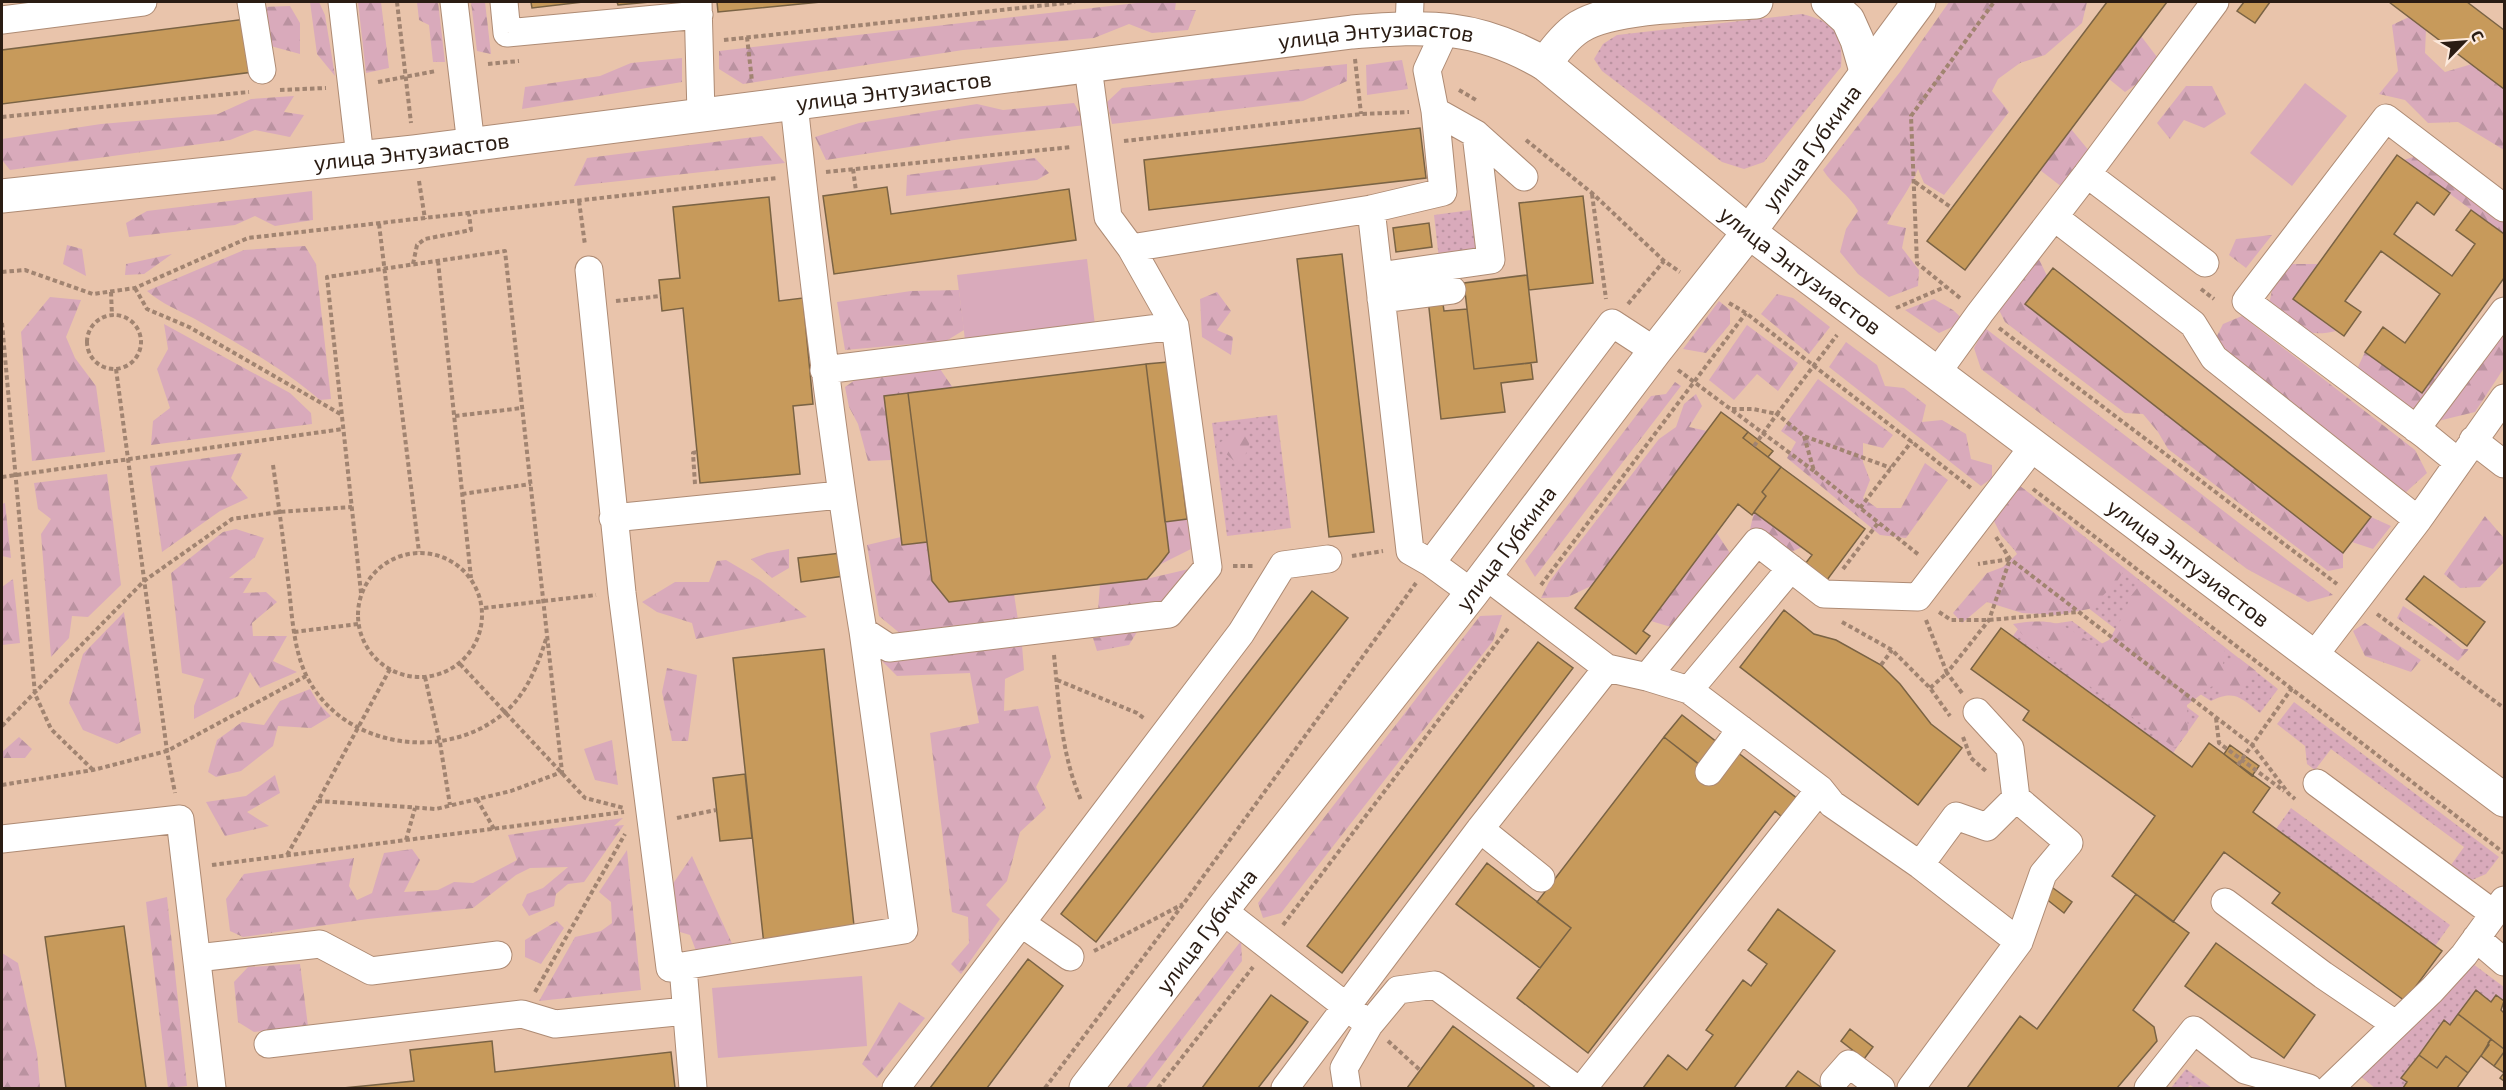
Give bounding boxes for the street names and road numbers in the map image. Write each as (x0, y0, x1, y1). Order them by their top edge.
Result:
street label: улица Энтузиастов (1277, 15, 1477, 54)
street label: улица Энтузиастов (794, 64, 993, 116)
street label: улица Губкина (1756, 79, 1866, 215)
street label: улица Энтузиастов (312, 126, 511, 176)
street label: улица Энтузиастов (1714, 199, 1887, 339)
street label: улица Губкина (1449, 480, 1561, 616)
street label: улица Энтузиастов (2102, 492, 2276, 631)
street label: улица Губкина (1150, 863, 1262, 998)

